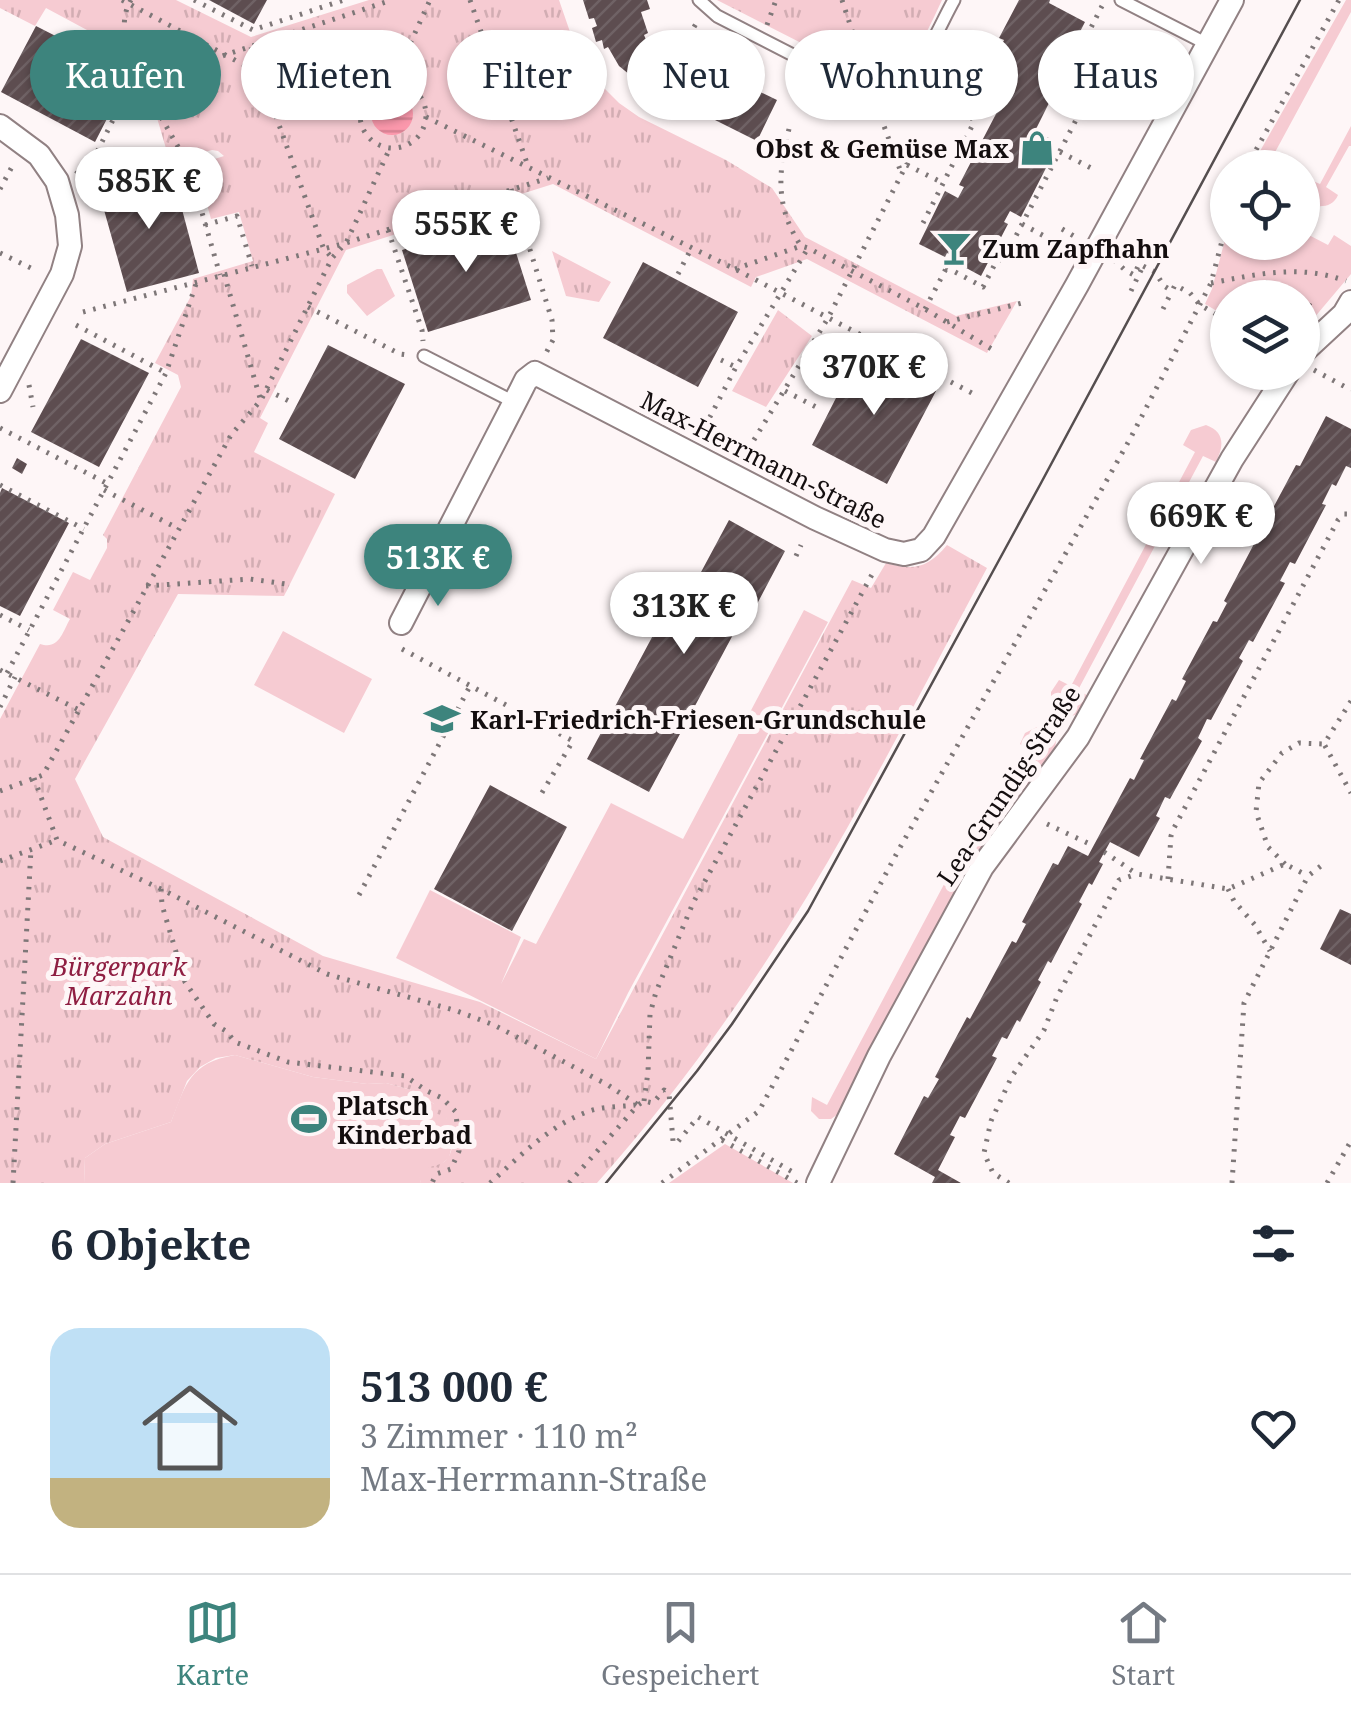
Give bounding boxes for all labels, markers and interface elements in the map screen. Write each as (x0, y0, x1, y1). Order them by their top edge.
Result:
chip: Kaufen (30, 30, 221, 120)
chip: Mieten (241, 30, 427, 120)
chip: Filter (447, 30, 607, 120)
chip: Neu (627, 30, 765, 120)
chip: Wohnung (785, 30, 1018, 120)
chip: Haus (1038, 30, 1194, 120)
shop icon: Obst & Gemüse Max (1018, 129, 1056, 167)
place label: Obst & Gemüse Max (755, 131, 1009, 165)
pin: 585K € (68, 147, 230, 232)
map controls (1210, 150, 1320, 390)
button: locate (1210, 150, 1320, 260)
text: 585K € (97, 158, 201, 201)
pin: 555K € (385, 190, 547, 275)
text: 555K € (414, 201, 518, 244)
bar icon: Zum Zapfhahn (935, 229, 973, 267)
place label: Zum Zapfhahn (982, 231, 1170, 265)
button: layers (1210, 280, 1320, 390)
pin: 370K € (793, 333, 955, 418)
text: 370K € (822, 344, 926, 387)
street label: Max-Herrmann-Straße (635, 382, 893, 536)
pin: 669K € (1120, 482, 1282, 567)
text: 669K € (1149, 493, 1253, 536)
pin: 513K € (357, 524, 519, 609)
text: 513K € (386, 535, 490, 578)
pin: 313K € (603, 572, 765, 657)
text: 313K € (632, 583, 736, 626)
street label: Lea-Grundig-Straße (928, 678, 1088, 892)
school or university icon: Karl-Friedrich-Friesen-Grundschule (423, 700, 461, 738)
place label: Karl-Friedrich-Friesen-Grundschule (470, 702, 926, 736)
park label: Bürgerpark Marzahn (50, 949, 187, 1012)
place label: Platsch Kinderbad (337, 1088, 472, 1151)
sports icon: Platsch Kinderbad (290, 1100, 328, 1138)
text: 6 Objekte (50, 1215, 251, 1272)
icon: filters (1246, 1216, 1301, 1271)
text: 513 000 € (360, 1357, 548, 1414)
icon: home (130, 1368, 250, 1488)
icon: heart (1246, 1401, 1301, 1456)
text: 3 Zimmer · 110 m² (360, 1414, 638, 1457)
text: Max-Herrmann-Straße (360, 1457, 708, 1500)
tab: Karte (176, 1595, 249, 1693)
tab: Gespeichert (601, 1595, 759, 1693)
tab: Start (1111, 1595, 1175, 1693)

